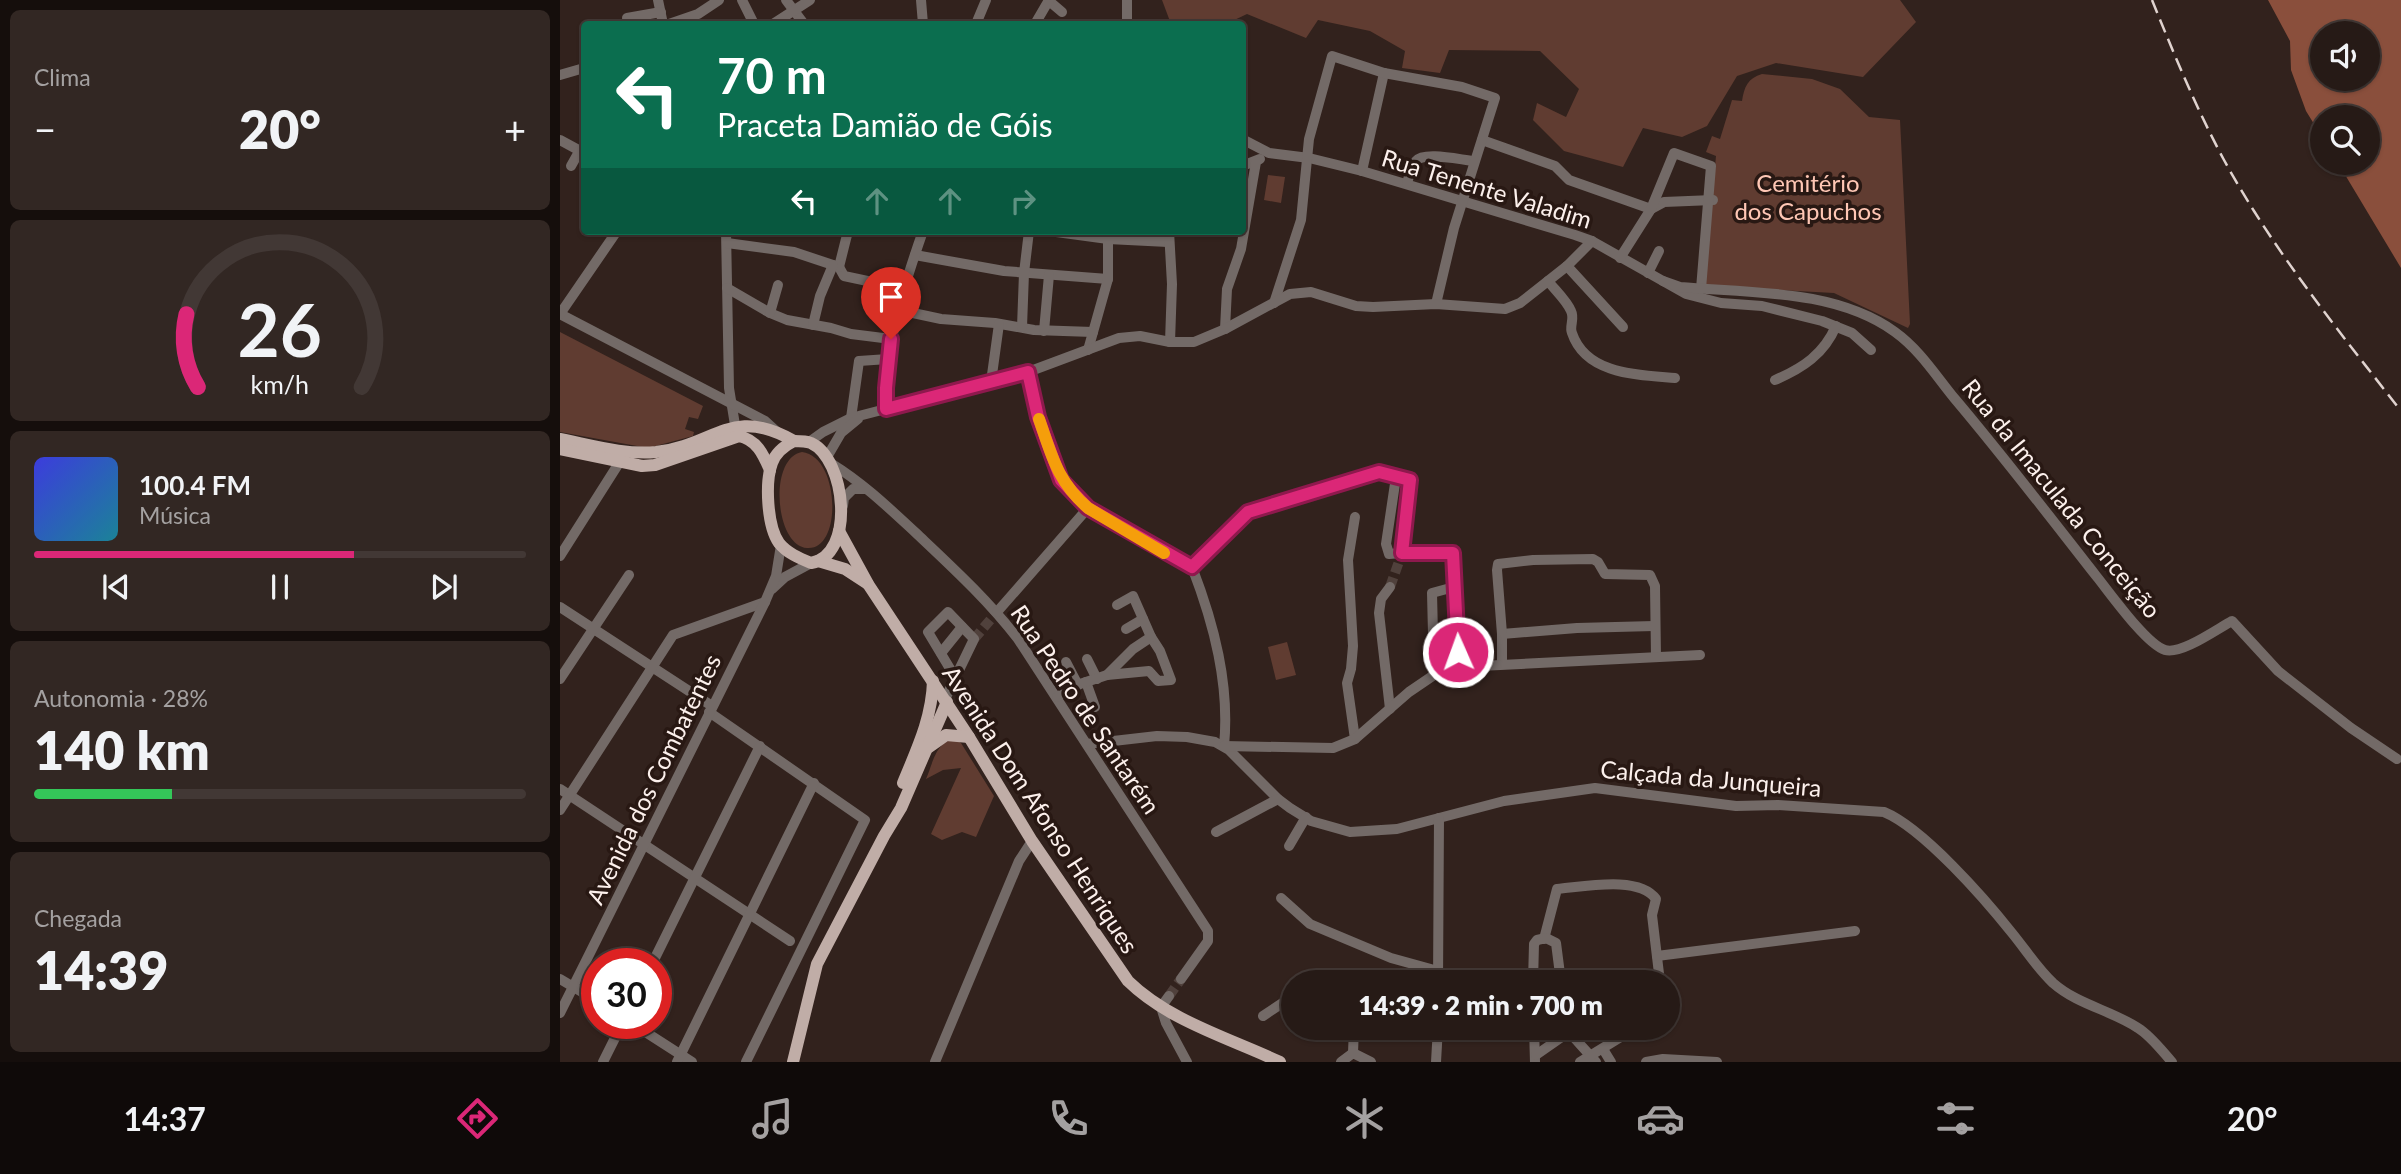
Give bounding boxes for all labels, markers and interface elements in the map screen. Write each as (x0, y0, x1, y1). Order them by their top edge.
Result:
map controls (2310, 21, 2380, 175)
button: sound (2310, 21, 2380, 91)
text: 70 m (717, 46, 827, 104)
icon: left (602, 49, 693, 140)
text: Clima (34, 63, 91, 91)
text: 20° (239, 98, 321, 160)
text: Praceta Damião de Góis (717, 105, 1053, 144)
button: search (2310, 105, 2380, 175)
text: − (34, 106, 56, 152)
text: + (504, 106, 526, 152)
street label: Rua Tenente Valadim (1379, 142, 1595, 234)
park label: Cemitério dos Capuchos (1734, 168, 1882, 225)
icon: left (785, 182, 823, 220)
icon: ahead (858, 182, 896, 220)
icon: ahead (931, 182, 969, 220)
icon: right (1004, 182, 1042, 220)
pin (861, 267, 921, 339)
icon: arrive (872, 278, 910, 316)
text: 26 (238, 285, 322, 373)
text: km/h (251, 368, 309, 398)
street label: Rua da Imaculada Conceição (1957, 373, 2167, 623)
text: 100.4 FM (139, 469, 251, 501)
text: Música (139, 501, 211, 529)
icon: previous (97, 568, 135, 606)
icon: pause (261, 568, 299, 606)
icon: next (425, 568, 463, 606)
street label: Rua Pedro de Santarém (1005, 599, 1167, 819)
position arrow (1421, 615, 1495, 689)
street label: Avenida dos Combatentes (580, 649, 726, 909)
street label: Avenida Dom Afonso Henriques (937, 660, 1145, 958)
text: Autonomia · 28% (34, 684, 208, 712)
text: 140 km (34, 719, 210, 781)
street label: Calçada da Junqueira (1599, 754, 1823, 802)
text: Chegada (34, 904, 122, 932)
text: 14:39 (34, 939, 168, 1001)
speed limit sign: 30 (581, 948, 672, 1039)
text: 14:39 · 2 min · 700 m (1358, 989, 1603, 1021)
icon: directions (453, 1094, 502, 1143)
icon: music (748, 1094, 797, 1143)
icon: phone (1044, 1094, 1093, 1143)
icon: climate (1340, 1094, 1389, 1143)
icon: car (1636, 1094, 1685, 1143)
icon: filters (1931, 1094, 1980, 1143)
text: 14:37 (123, 1099, 206, 1138)
text: 20° (2227, 1099, 2278, 1138)

